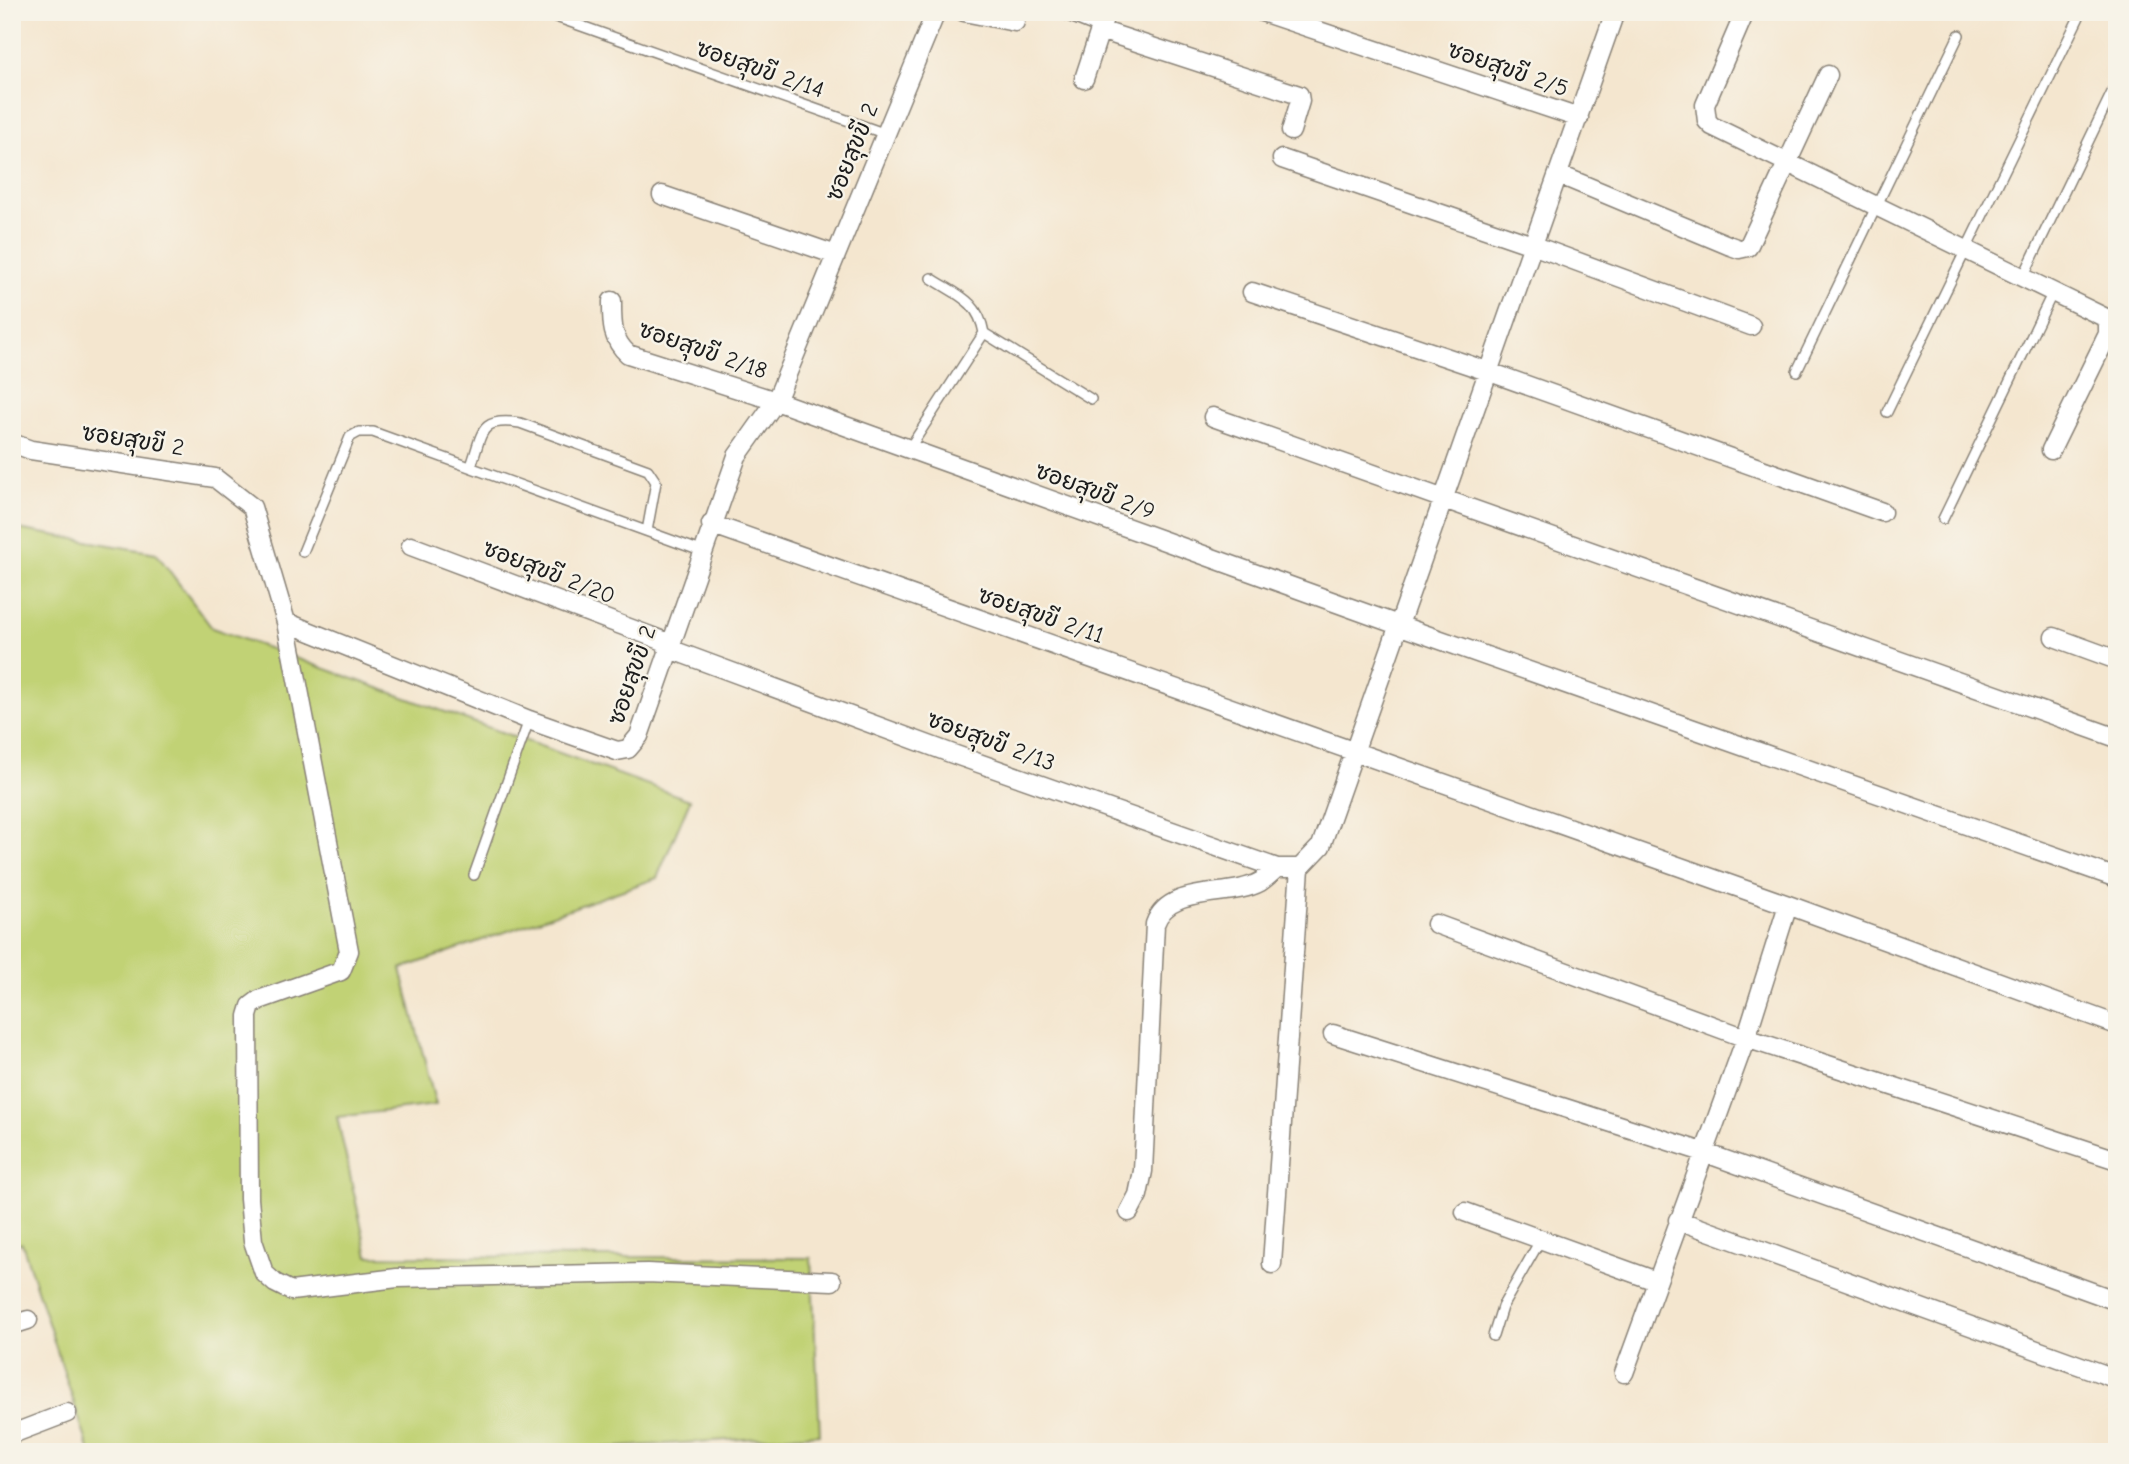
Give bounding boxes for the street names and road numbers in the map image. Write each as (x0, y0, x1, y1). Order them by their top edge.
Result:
street label: ซอยสุขขี 2/14 (691, 33, 828, 107)
street label: ซอยสุขขี 2/5 (1443, 34, 1573, 106)
street label: ซอยสุขขี 2 (818, 98, 888, 206)
street label: ซอยสุขขี 2/18 (634, 313, 772, 388)
street label: ซอยสุขขี 2 (79, 417, 186, 465)
street label: ซอยสุขขี 2/9 (1030, 455, 1159, 529)
street label: ซอยสุขขี 2/20 (478, 533, 620, 613)
street label: ซอยสุขขี 2/11 (973, 579, 1108, 653)
street label: ซอยสุขขี 2 (601, 621, 665, 730)
street label: ซอยสุขขี 2/13 (922, 703, 1059, 780)

